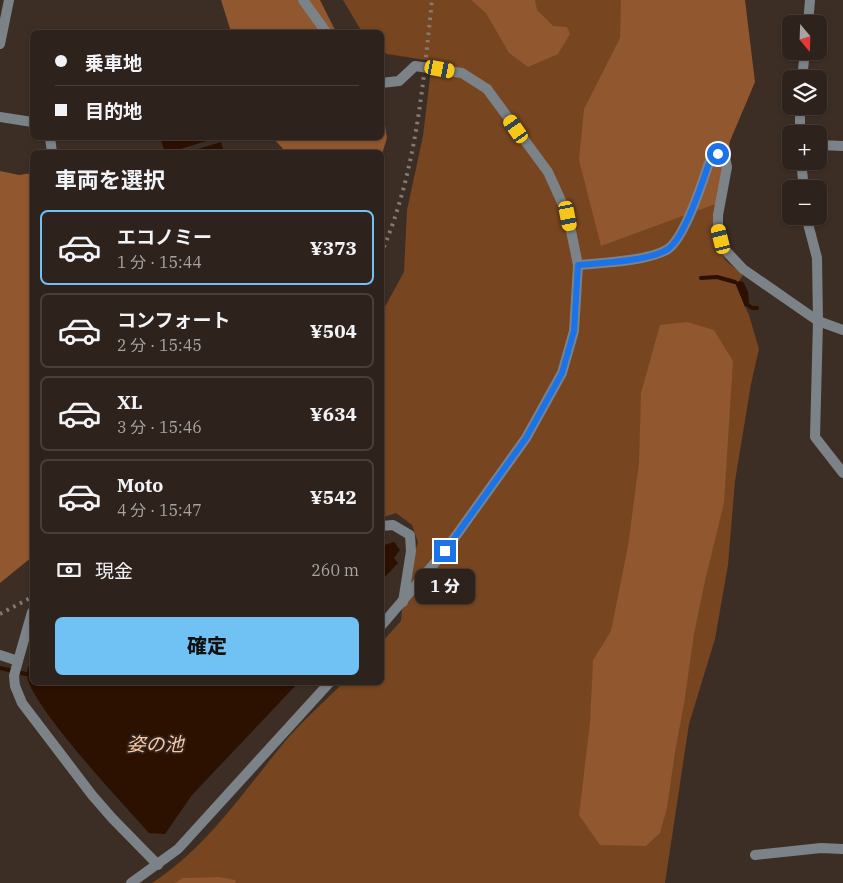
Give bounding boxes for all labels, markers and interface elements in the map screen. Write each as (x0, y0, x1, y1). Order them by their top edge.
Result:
north arrow (782, 15, 828, 60)
map controls (782, 15, 827, 225)
text: 乗車地 (85, 51, 142, 75)
car (423, 59, 456, 79)
button: layers (782, 70, 827, 115)
text: 目的地 (85, 99, 142, 123)
car (501, 112, 530, 146)
button: + (782, 125, 827, 170)
route start (707, 143, 729, 165)
text: 車両を選択 (55, 165, 165, 194)
button: − (782, 180, 827, 225)
car (557, 200, 578, 232)
car (710, 223, 731, 255)
icon: car (57, 225, 102, 270)
text: エコノミー (117, 225, 212, 249)
text: ¥373 (310, 236, 357, 260)
text: 1 分 · 15:44 (117, 252, 202, 272)
icon: car (57, 308, 102, 353)
text: コンフォート (117, 308, 230, 332)
text: ¥504 (310, 319, 357, 343)
text: 2 分 · 15:45 (117, 335, 202, 355)
text: XL (117, 390, 143, 414)
icon: car (57, 391, 102, 436)
text: ¥634 (310, 402, 357, 426)
text: 3 分 · 15:46 (117, 417, 202, 437)
text: Moto (117, 473, 163, 497)
icon: car (57, 474, 102, 519)
text: ¥542 (310, 485, 357, 509)
text: 4 分 · 15:47 (117, 500, 202, 520)
route end (434, 540, 456, 562)
icon: cash (55, 556, 83, 584)
text: 現金 (95, 559, 133, 583)
text: 260 m (311, 560, 359, 580)
callout: 1 分 (415, 568, 475, 604)
text: 1 分 (430, 576, 460, 596)
button: 確定 (55, 617, 359, 675)
water label: 姿の池 (126, 732, 185, 756)

